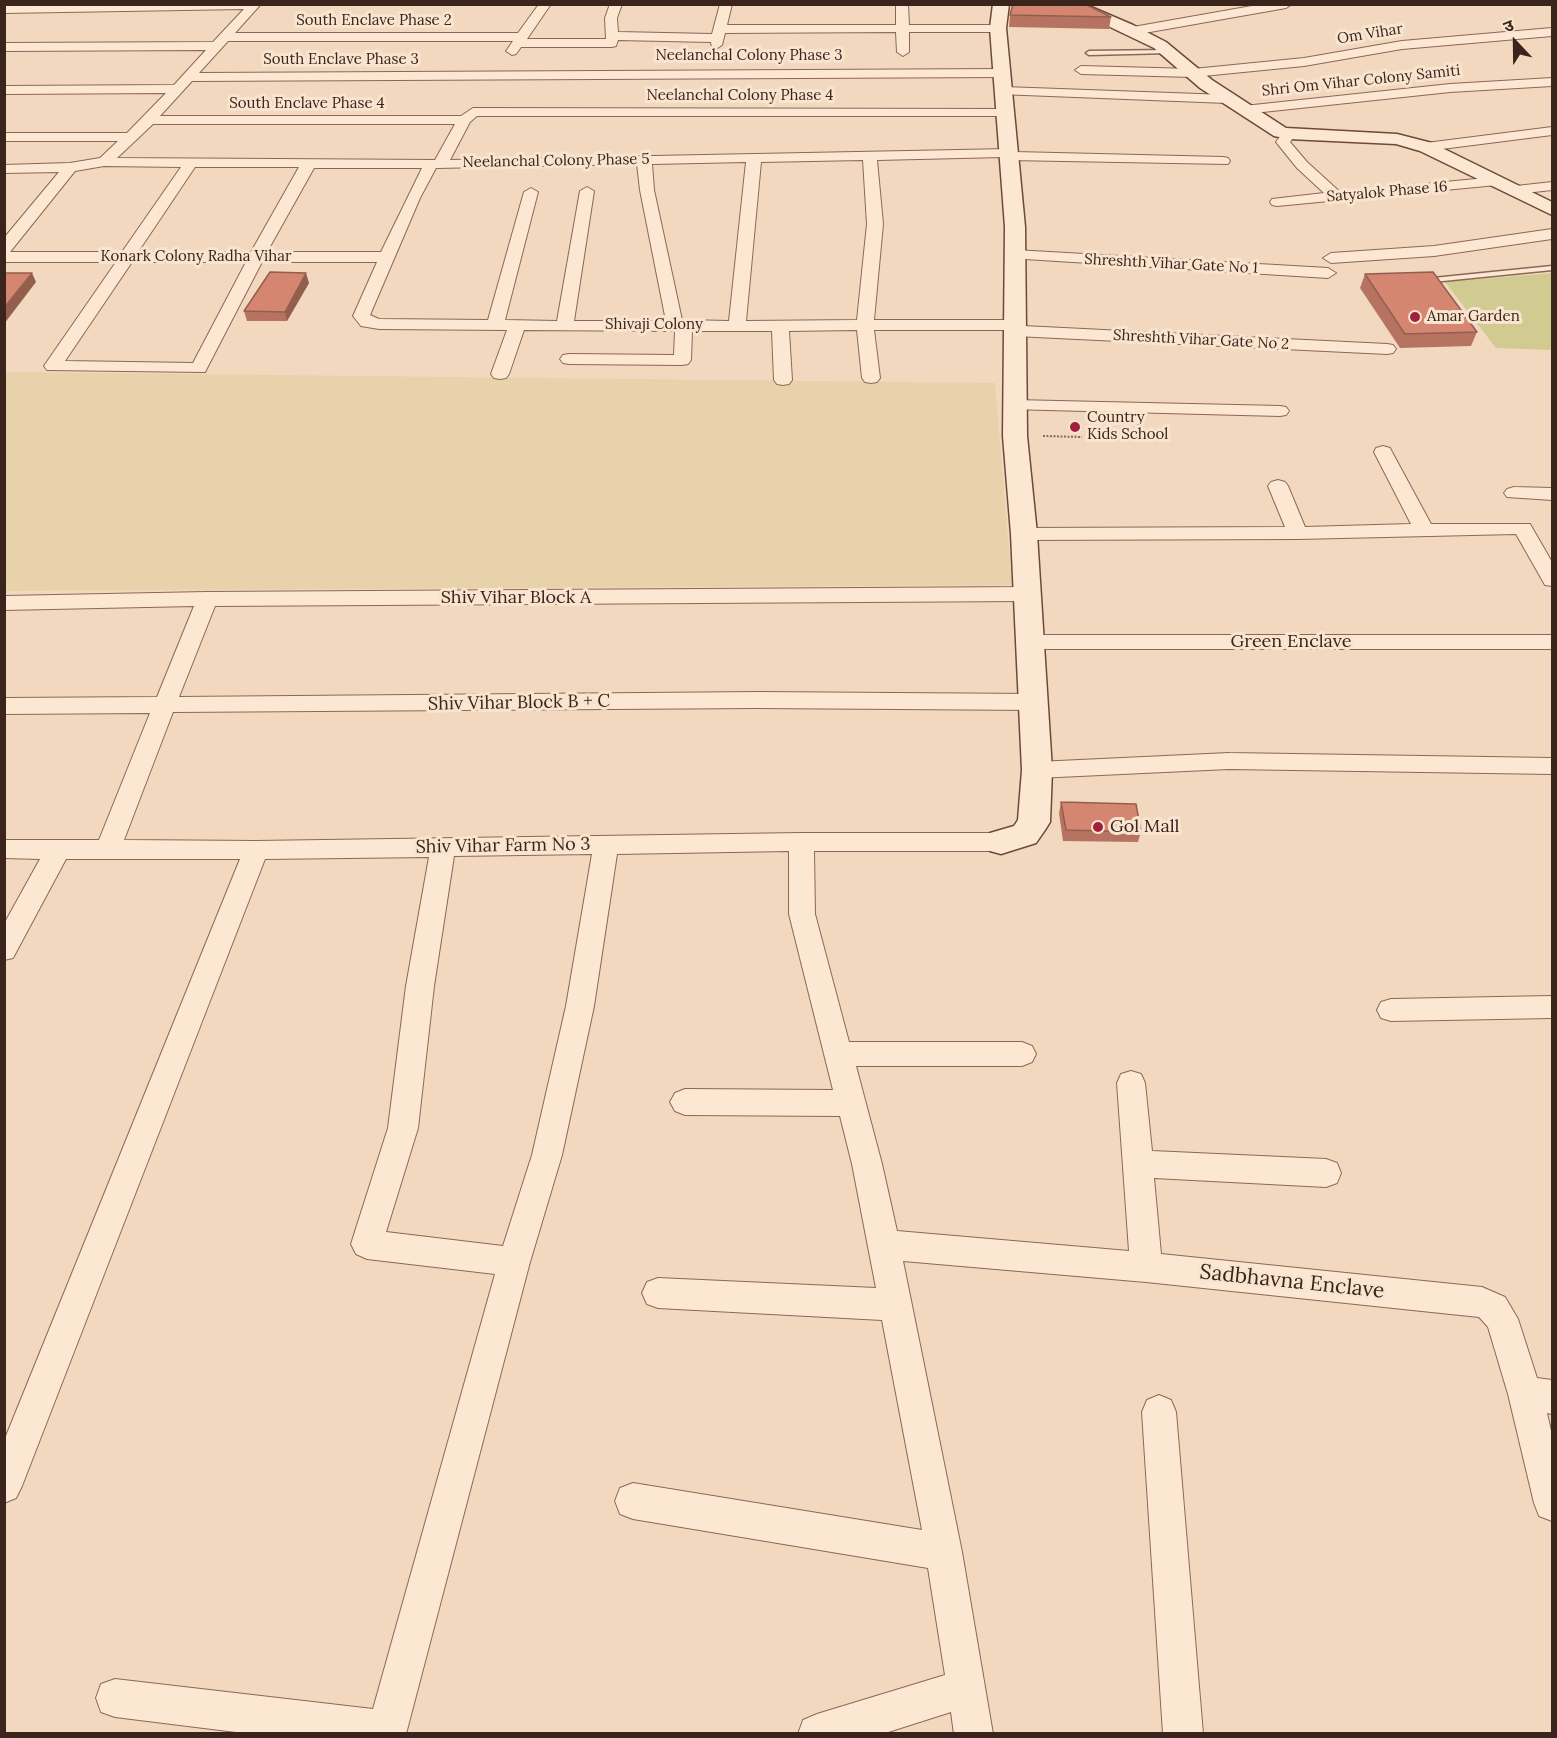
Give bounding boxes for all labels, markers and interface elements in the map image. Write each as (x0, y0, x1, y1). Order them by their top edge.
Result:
street label: South Enclave Phase 2 (296, 12, 452, 30)
north arrow (1485, 12, 1545, 72)
text: उ (1500, 14, 1516, 36)
street label: Om Vihar (1336, 20, 1404, 48)
street label: Neelanchal Colony Phase 3 (655, 47, 843, 65)
street label: South Enclave Phase 3 (263, 51, 419, 69)
street label: Shri Om Vihar Colony Samiti (1261, 62, 1461, 100)
street label: Neelanchal Colony Phase 4 (647, 87, 833, 105)
street label: South Enclave Phase 4 (229, 95, 385, 113)
street label: Neelanchal Colony Phase 5 (462, 150, 650, 172)
street label: Satyalok Phase 16 (1326, 178, 1448, 206)
street label: Konark Colony Radha Vihar (101, 248, 291, 266)
street label: Shreshth Vihar Gate No 1 (1084, 250, 1258, 278)
place label: Amar Garden (1427, 308, 1520, 326)
marker: Amar Garden (1408, 310, 1422, 324)
street label: Shivaji Colony (605, 316, 703, 334)
street label: Shreshth Vihar Gate No 2 (1112, 326, 1290, 354)
place label: Country Kids School (1087, 409, 1168, 444)
marker: Country Kids School (1068, 420, 1082, 434)
street label: Shiv Vihar Block A (441, 587, 591, 609)
street label: Green Enclave (1231, 631, 1351, 653)
street label: Shiv Vihar Block B + C (428, 691, 610, 715)
place label: Gol Mall (1110, 816, 1179, 838)
marker: Gol Mall (1091, 820, 1105, 834)
street label: Shiv Vihar Farm No 3 (415, 834, 591, 858)
street label: Sadbhavna Enclave (1198, 1260, 1386, 1304)

